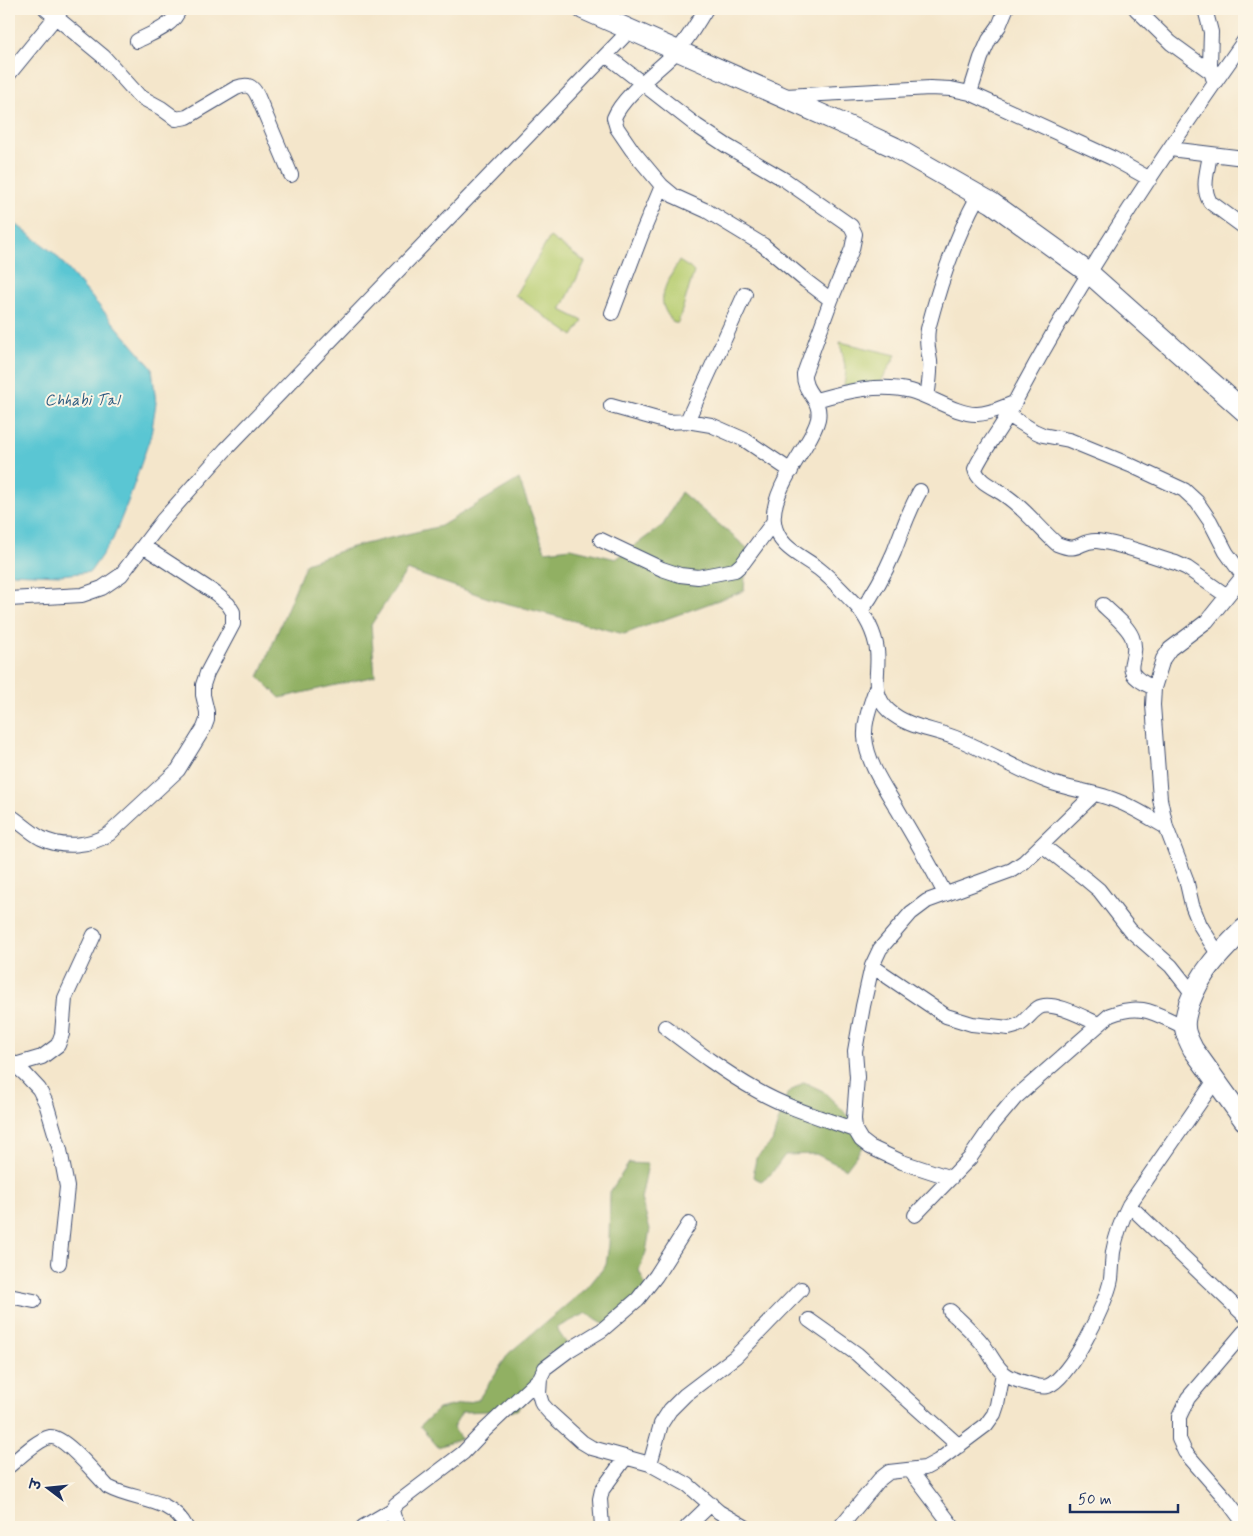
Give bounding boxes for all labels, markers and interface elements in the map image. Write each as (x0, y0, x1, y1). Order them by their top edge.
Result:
water label: Chhabi Tal (45, 390, 122, 411)
north arrow (22, 1464, 72, 1514)
text: उ (26, 1476, 47, 1494)
scale bar (1070, 1481, 1178, 1513)
text: 50 m (1078, 1490, 1112, 1510)

